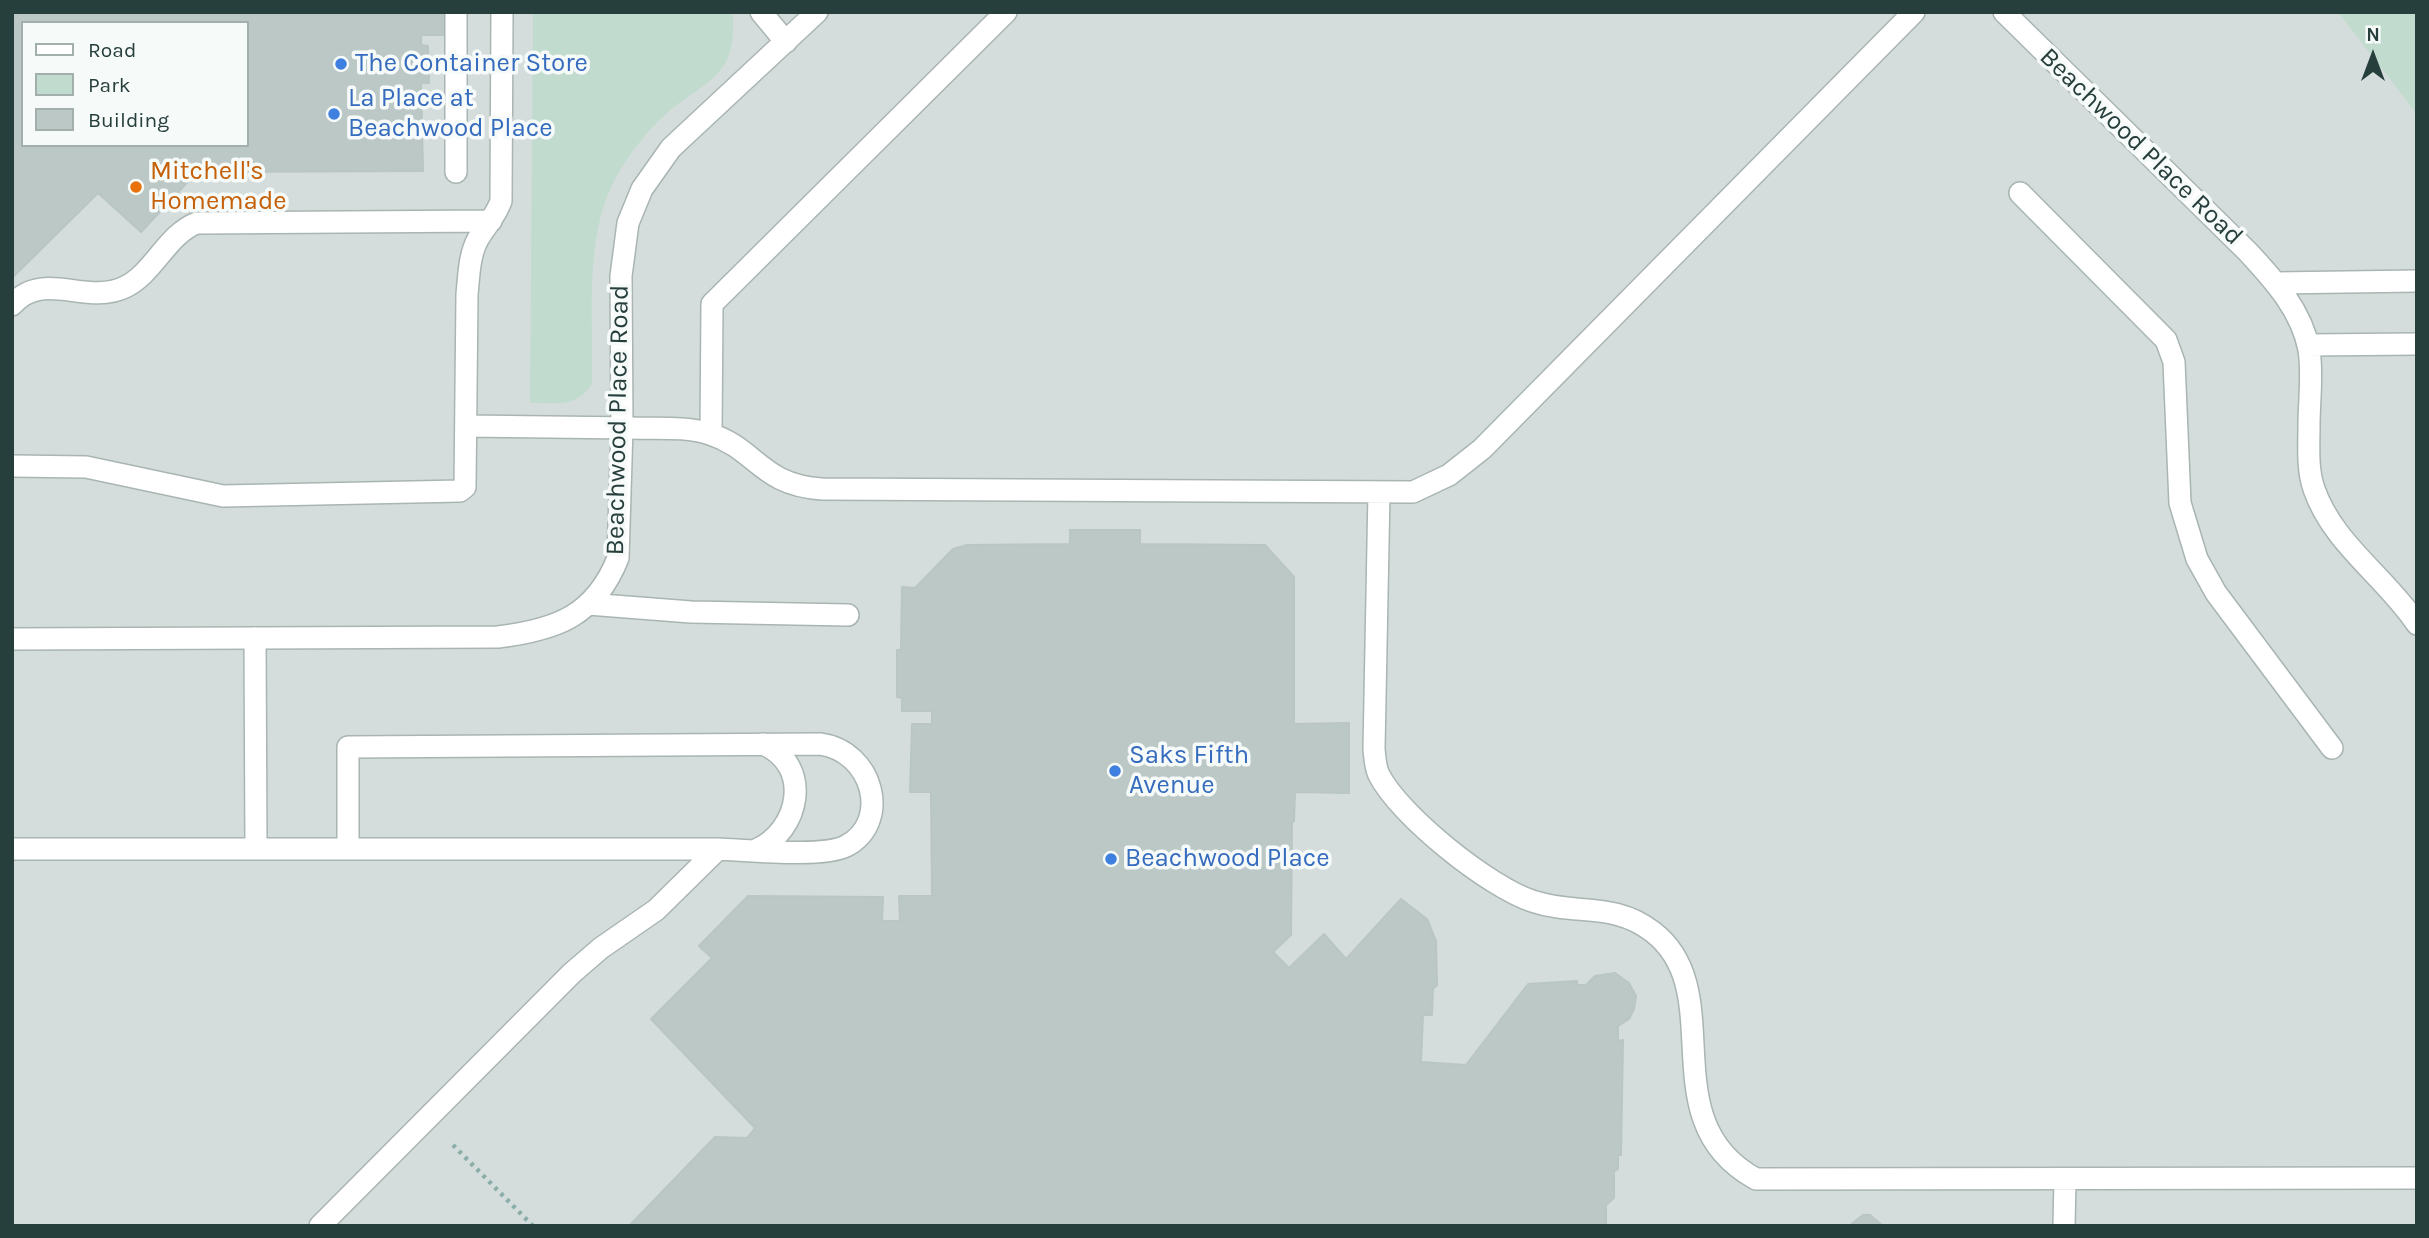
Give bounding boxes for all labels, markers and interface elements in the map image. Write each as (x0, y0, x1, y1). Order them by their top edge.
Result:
legend (21, 21, 248, 147)
north arrow (2338, 21, 2408, 91)
text: N (2366, 24, 2380, 46)
text: Road (88, 38, 136, 62)
street label: Beachwood Place Road (2033, 42, 2249, 252)
place label: The Container Store (355, 48, 588, 80)
marker: The Container Store (333, 56, 349, 72)
text: Park (88, 73, 131, 97)
place label: La Place at Beachwood Place (348, 83, 553, 144)
marker: La Place at Beachwood Place (326, 106, 342, 122)
text: Building (88, 108, 169, 132)
place label: Mitchell's Homemade (150, 156, 287, 218)
marker: Mitchell's Homemade (128, 179, 144, 195)
street label: Beachwood Place Road (600, 284, 636, 556)
place label: Saks Fifth Avenue (1129, 740, 1249, 802)
marker: Saks Fifth Avenue (1107, 763, 1123, 779)
place label: Beachwood Place (1125, 843, 1330, 875)
marker: Beachwood Place (1103, 851, 1119, 867)

